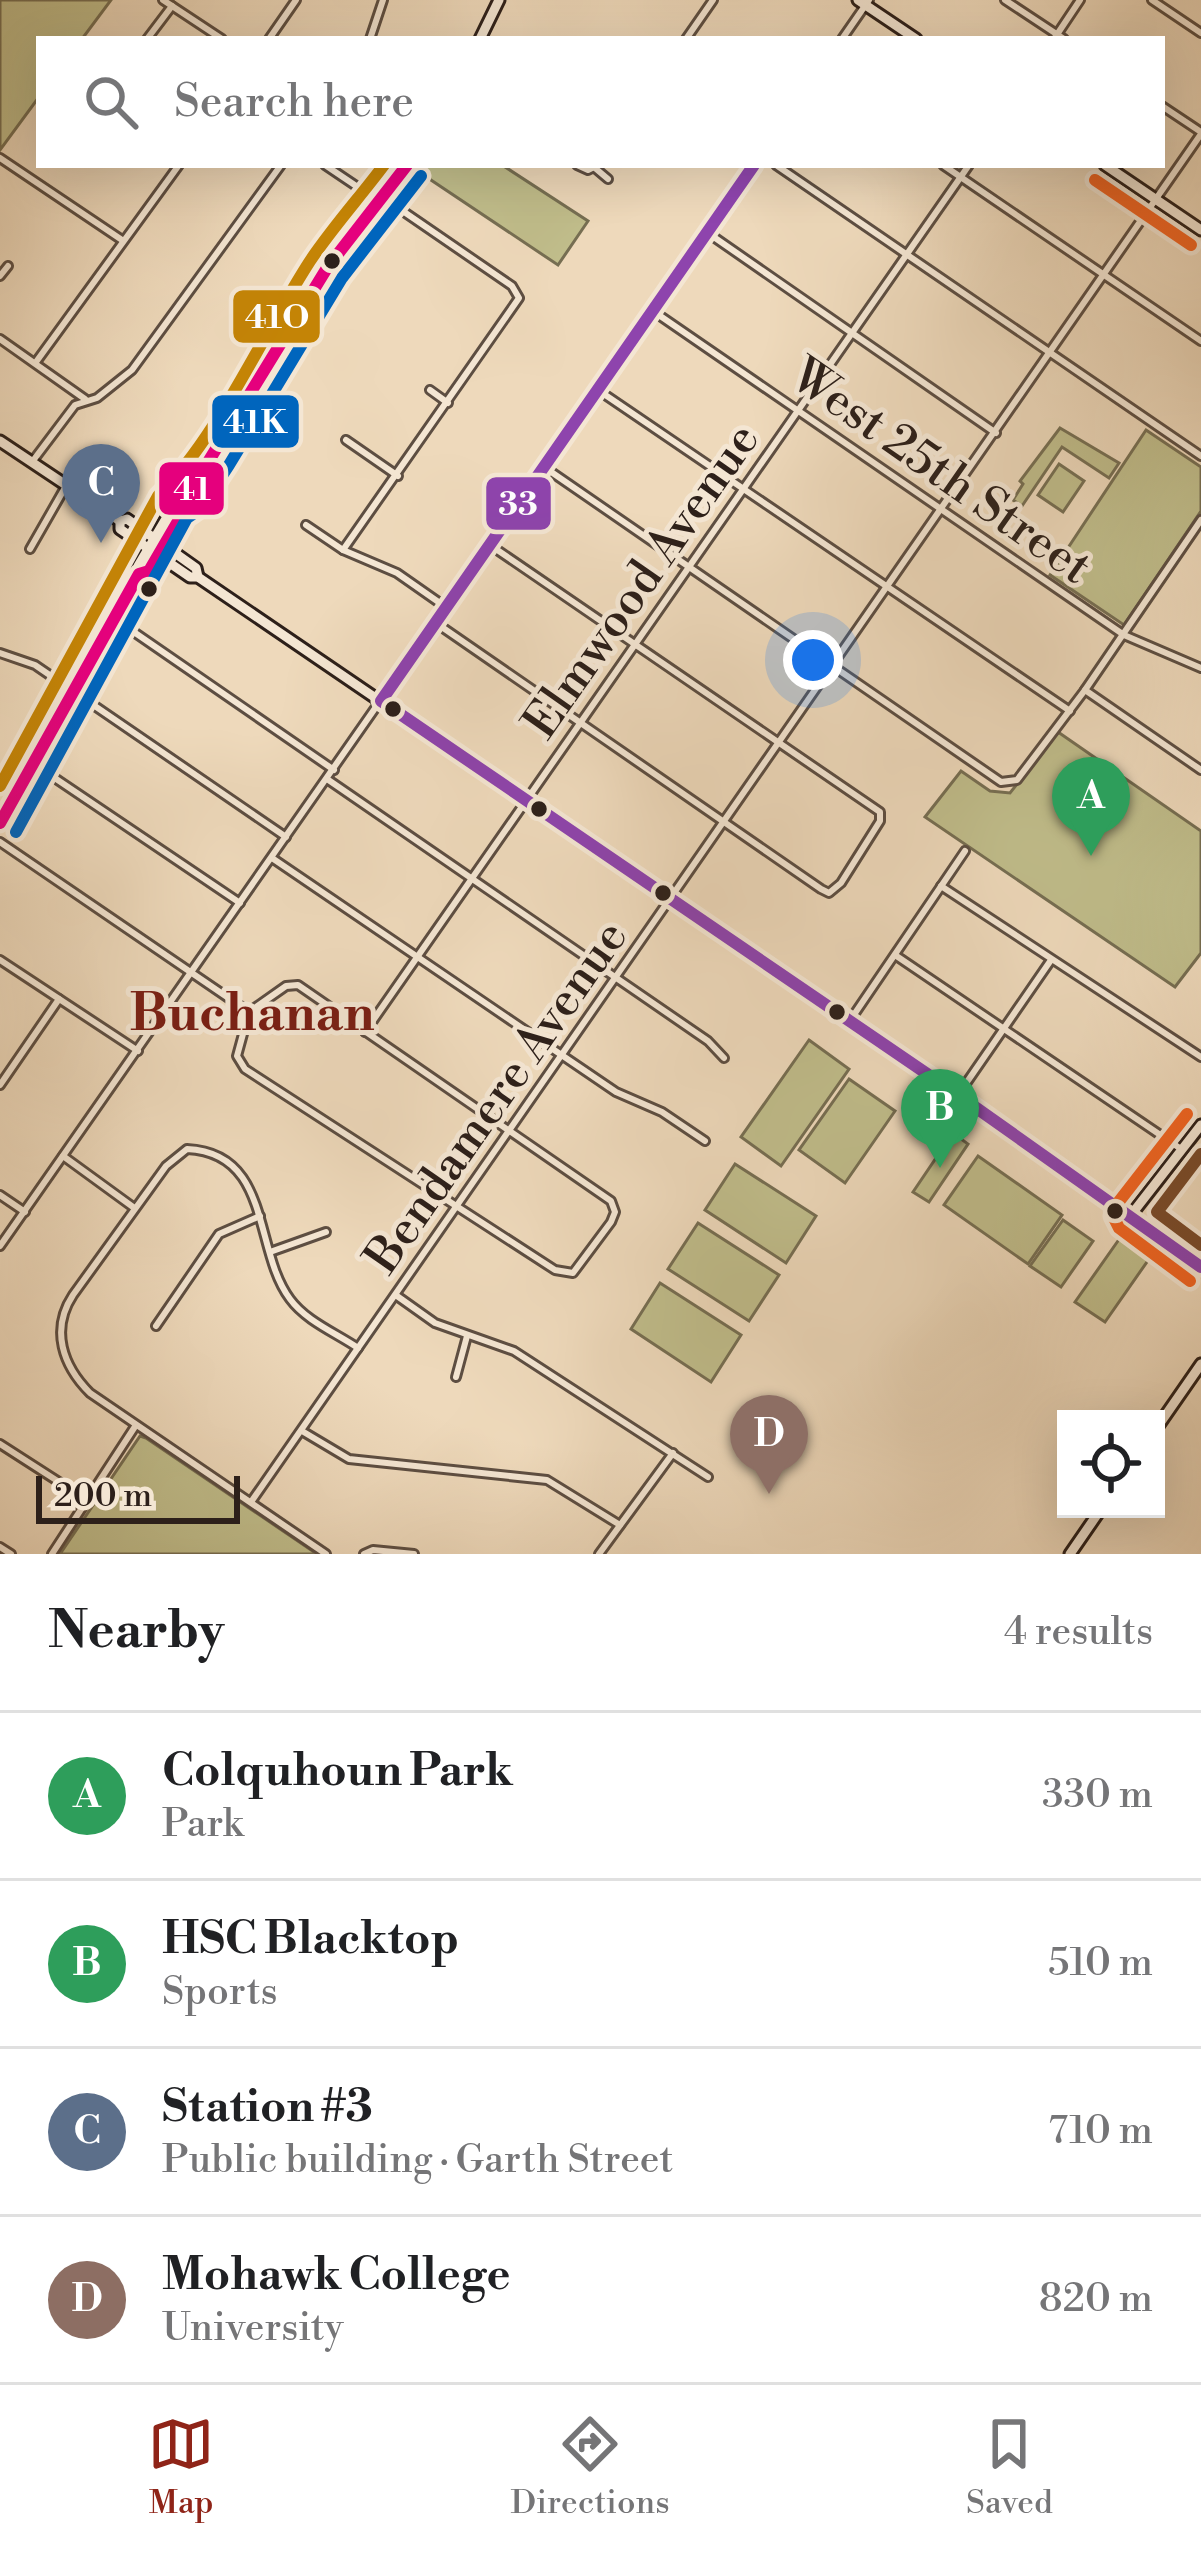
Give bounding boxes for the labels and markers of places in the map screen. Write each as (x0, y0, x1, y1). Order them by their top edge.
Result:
unlabelled marker (321, 250, 343, 272)
pin: C (62, 444, 140, 543)
unlabelled marker (138, 578, 160, 600)
unlabelled marker (382, 698, 404, 720)
pin: A (1052, 757, 1130, 856)
unlabelled marker (528, 798, 550, 820)
unlabelled marker (652, 882, 674, 904)
unlabelled marker (826, 1001, 848, 1023)
pin: B (901, 1069, 979, 1168)
unlabelled marker (1104, 1200, 1126, 1222)
pin: D (730, 1395, 808, 1494)

